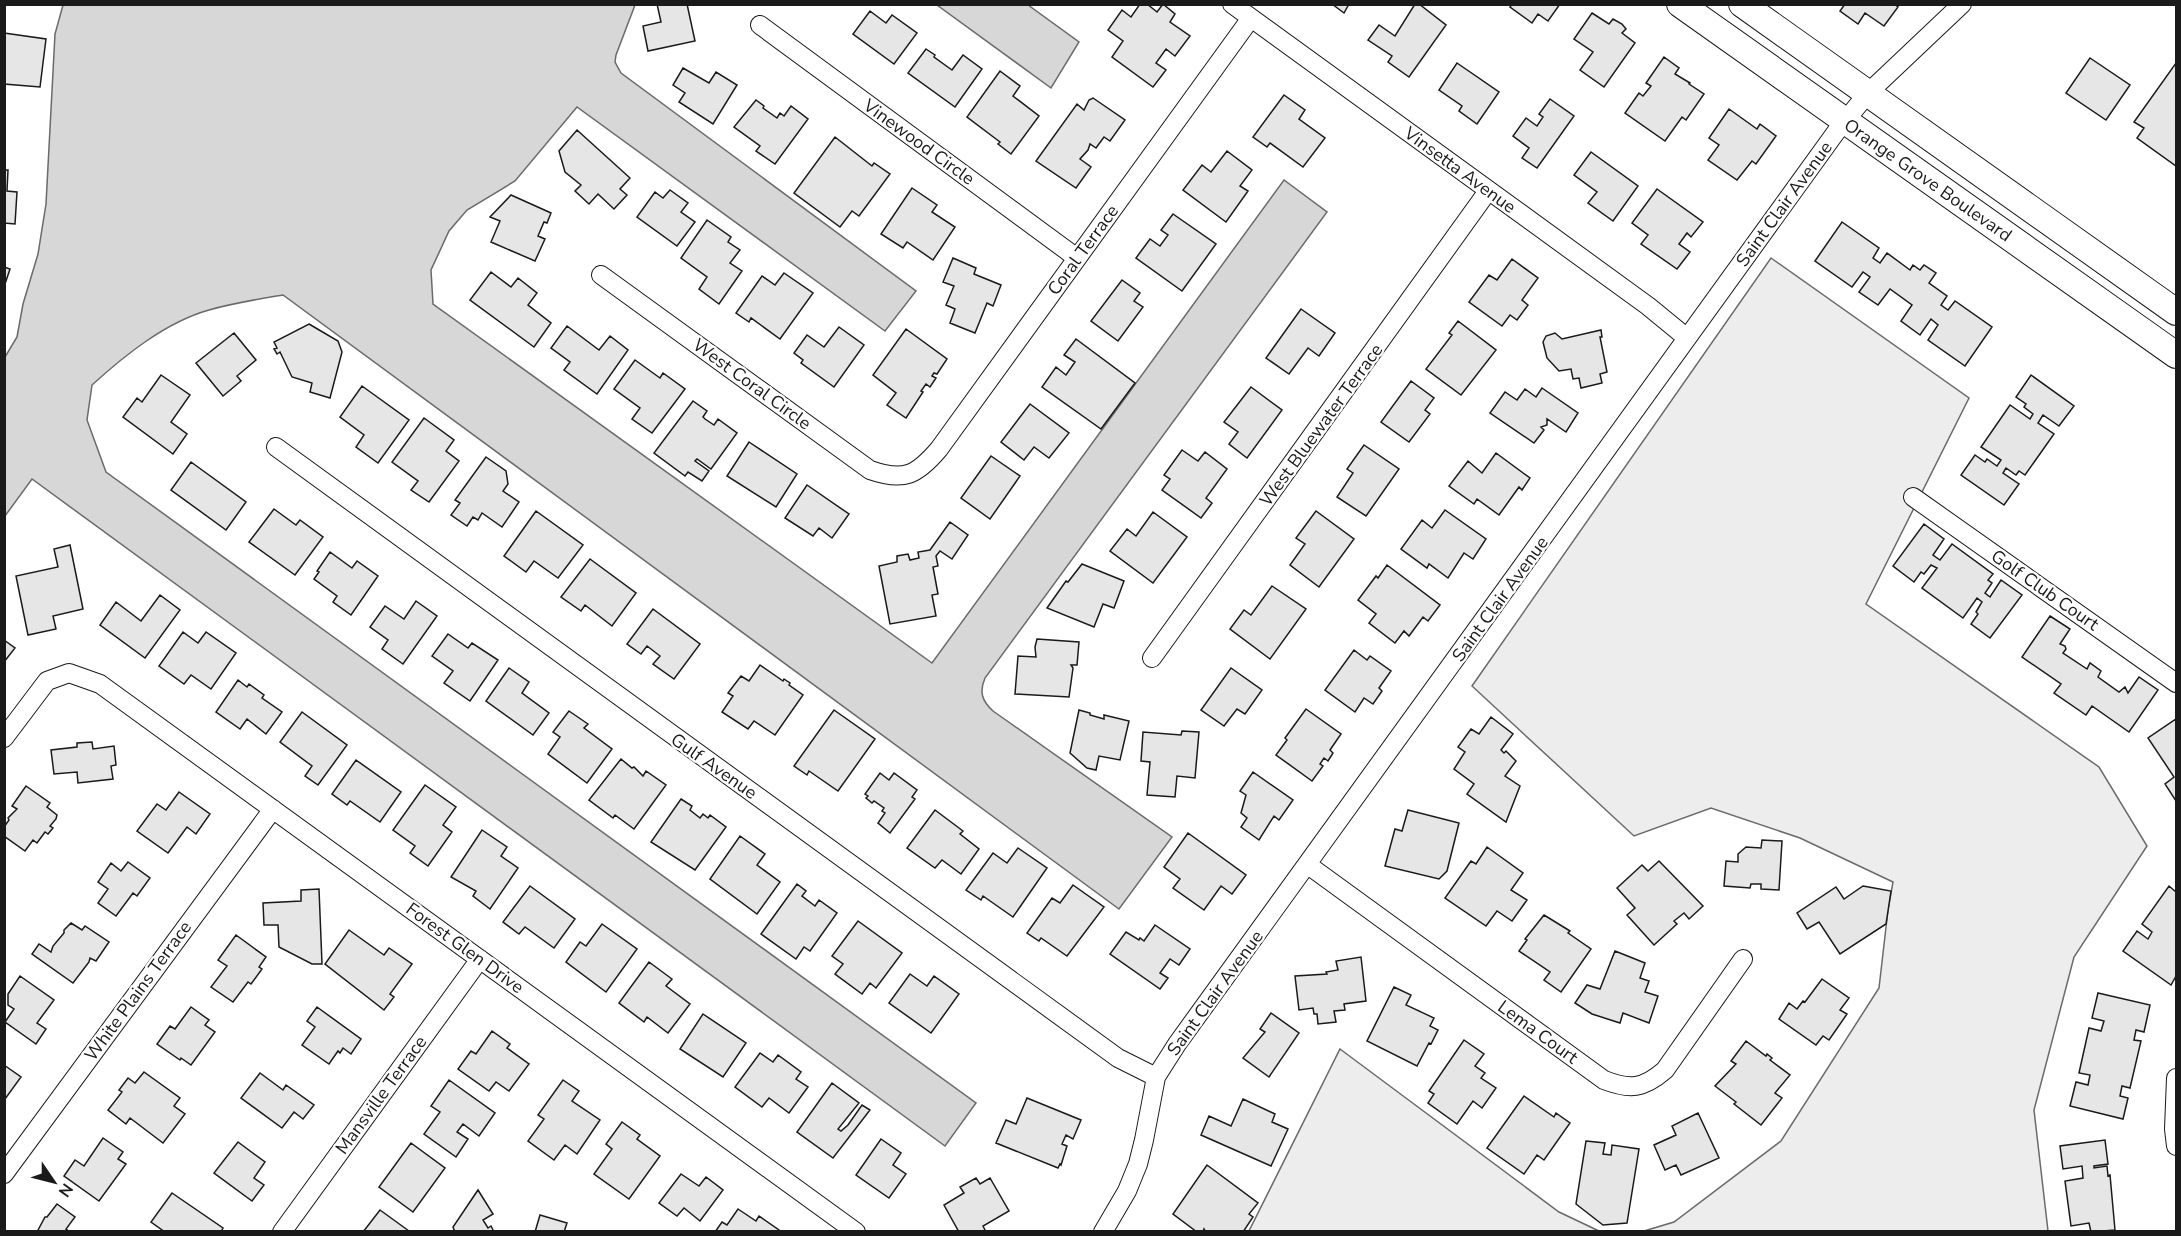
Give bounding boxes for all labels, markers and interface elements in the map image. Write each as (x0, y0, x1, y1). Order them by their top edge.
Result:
street label: Vinewood Circle (858, 93, 980, 191)
street label: Orange Grove Boulevard (1839, 113, 2017, 247)
street label: Vinsetta Avenue (1398, 121, 1521, 219)
street label: Saint Clair Avenue (1730, 137, 1838, 271)
street label: Coral Terrace (1042, 200, 1124, 300)
street label: West Coral Circle (688, 333, 816, 435)
street label: West Bluewater Terrace (1254, 339, 1388, 511)
street label: Saint Clair Avenue (1446, 532, 1554, 666)
street label: Golf Club Court (1986, 544, 2104, 636)
street label: Gulf Avenue (666, 727, 762, 805)
street label: Forest Glen Drive (401, 897, 529, 999)
street label: White Plains Terrace (79, 916, 197, 1066)
street label: Saint Clair Avenue (1161, 926, 1269, 1060)
street label: Lema Court (1493, 995, 1583, 1070)
street label: Mansville Terrace (330, 1031, 432, 1159)
north arrow (24, 1152, 84, 1212)
text: N (53, 1179, 78, 1201)

